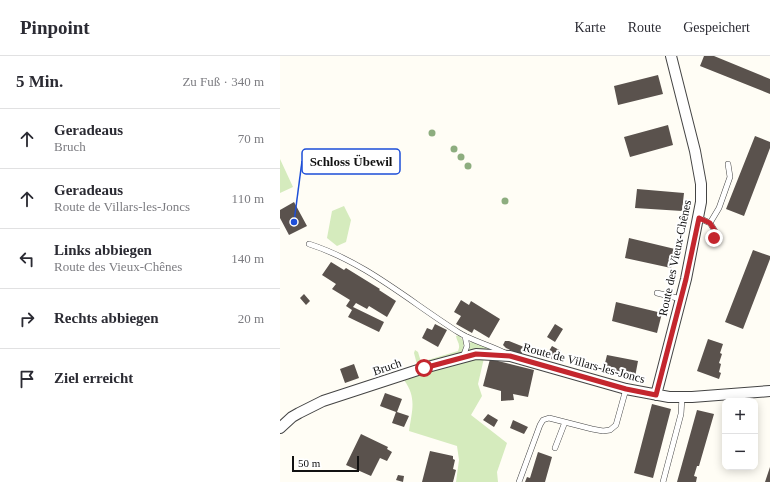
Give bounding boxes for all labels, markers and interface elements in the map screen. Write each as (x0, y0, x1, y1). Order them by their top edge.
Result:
text: Pinpoint (20, 17, 90, 38)
text: Karte (575, 20, 606, 35)
text: Route (628, 20, 661, 35)
text: Gespeichert (683, 20, 750, 35)
text: 5 Min. (16, 72, 63, 91)
text: Zu Fuß · 340 m (182, 74, 264, 89)
text: Geradeaus (54, 122, 123, 138)
icon: ahead (16, 128, 38, 150)
text: 70 m (238, 131, 264, 146)
text: Bruch (54, 139, 86, 154)
callout: Schloss Übewil (302, 149, 400, 174)
text: Schloss Übewil (310, 154, 393, 169)
text: Geradeaus (54, 182, 123, 198)
icon: ahead (16, 188, 38, 210)
text: 110 m (232, 191, 264, 206)
street label: Route des Vieux-Chênes (656, 198, 694, 317)
text: Route de Villars-les-Joncs (54, 199, 190, 214)
route end (705, 229, 723, 247)
text: Links abbiegen (54, 242, 152, 258)
icon: left (16, 248, 38, 270)
text: 140 m (231, 251, 264, 266)
text: Route des Vieux-Chênes (54, 259, 182, 274)
icon: right (16, 308, 38, 330)
text: Rechts abbiegen (54, 310, 159, 326)
text: 20 m (238, 311, 264, 326)
street label: Route de Villars-les-Joncs (521, 340, 647, 386)
street label: Bruch (371, 356, 403, 378)
route start (415, 359, 433, 377)
icon: arrive (16, 368, 38, 390)
text: Ziel erreicht (54, 370, 133, 386)
map controls (722, 398, 758, 470)
button: + (722, 398, 758, 434)
button: − (722, 434, 758, 470)
scale bar (292, 454, 359, 473)
text: 50 m (298, 457, 320, 469)

